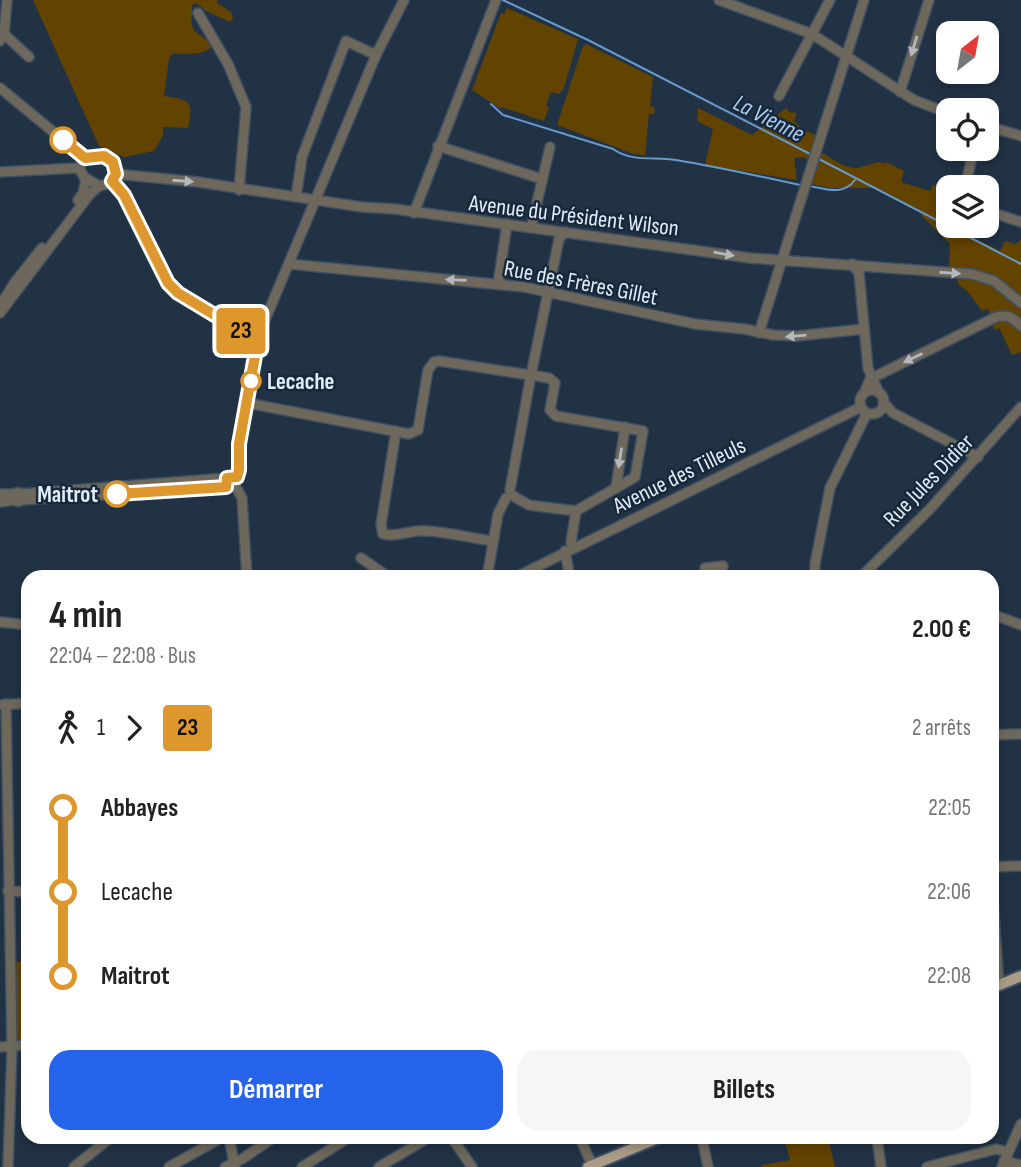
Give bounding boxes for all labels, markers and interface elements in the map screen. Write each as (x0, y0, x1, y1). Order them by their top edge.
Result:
north arrow (936, 21, 999, 84)
map controls (936, 21, 999, 238)
one-way arrow (909, 36, 919, 57)
water label: La Vienne (728, 88, 809, 149)
button: locate (936, 98, 999, 161)
unlabelled marker (50, 127, 76, 153)
button: layers (936, 175, 999, 238)
one-way arrow (173, 176, 195, 187)
street label: Avenue du Président Wilson (466, 189, 680, 243)
one-way arrow (713, 248, 735, 259)
street label: Rue des Frères Gillet (502, 254, 660, 312)
one-way arrow (939, 268, 961, 279)
one-way arrow (445, 275, 467, 286)
line badge: 23 (210, 308, 272, 354)
text: 23 (230, 316, 252, 345)
one-way arrow (785, 331, 807, 342)
one-way arrow (903, 352, 923, 364)
place label: Lecache (267, 368, 334, 396)
marker: Lecache (241, 371, 261, 391)
street label: Rue Jules Didier (878, 428, 980, 533)
street label: Avenue des Tilleuls (608, 432, 750, 521)
one-way arrow (614, 447, 625, 469)
place label: Maitrot (37, 481, 98, 509)
marker: Maitrot (104, 481, 130, 507)
text: 4 min (49, 593, 122, 638)
text: 2.00 € (912, 614, 971, 645)
text: 22:04 – 22:08 · Bus (49, 642, 196, 670)
icon: walk (49, 709, 87, 747)
icon: forward (115, 709, 153, 747)
text: 23 (177, 713, 198, 742)
text: 1 (97, 714, 105, 742)
text: 2 arrêts (912, 714, 971, 742)
text: Abbayes (101, 793, 178, 824)
text: 22:05 (928, 794, 971, 822)
text: Lecache (101, 877, 173, 908)
text: 22:06 (927, 878, 971, 906)
text: Maitrot (101, 961, 170, 992)
text: 22:08 (927, 962, 971, 990)
button: Démarrer (49, 1050, 503, 1130)
button: Billets (517, 1050, 971, 1130)

